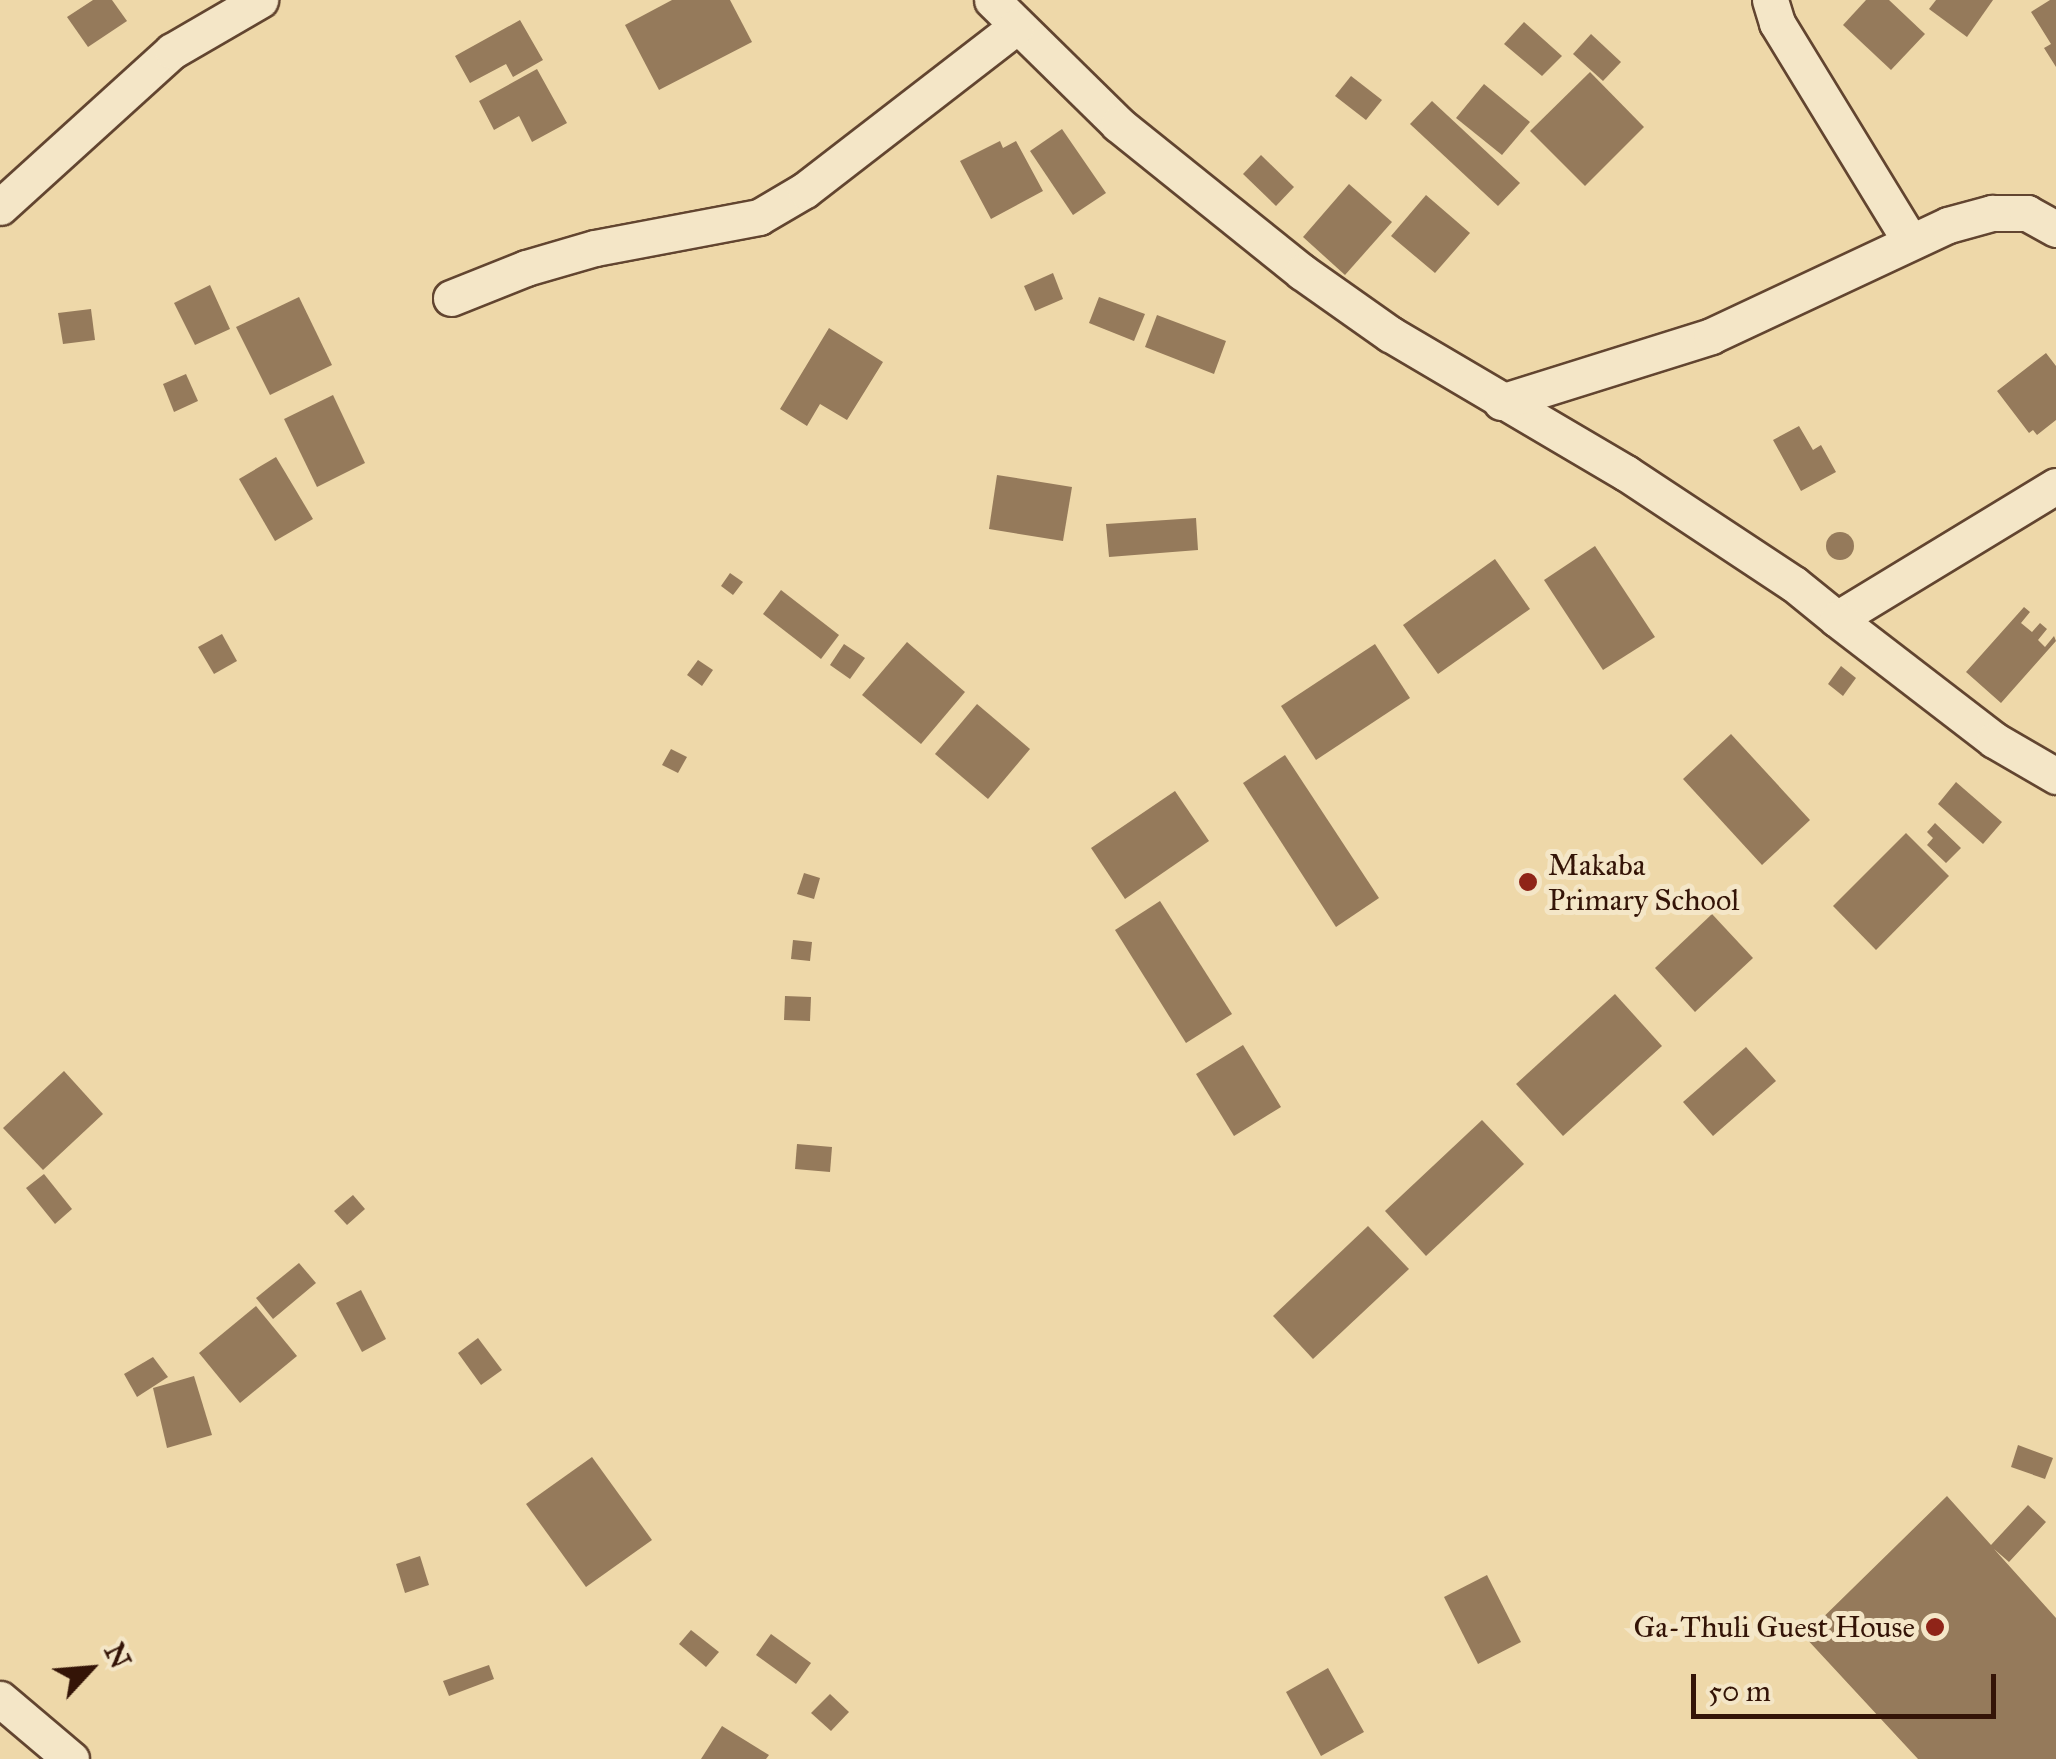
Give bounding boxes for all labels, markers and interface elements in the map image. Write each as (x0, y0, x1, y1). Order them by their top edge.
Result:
place label: Makaba Primary School (1548, 847, 1739, 918)
marker: Makaba Primary School (1517, 871, 1539, 893)
place label: Ga-Thuli Guest House (1633, 1609, 1915, 1645)
marker: Ga-Thuli Guest House (1924, 1616, 1946, 1638)
north arrow (40, 1619, 140, 1719)
text: N (96, 1637, 138, 1674)
scale bar (1696, 1654, 2001, 1716)
text: 50 m (1708, 1673, 1771, 1709)

